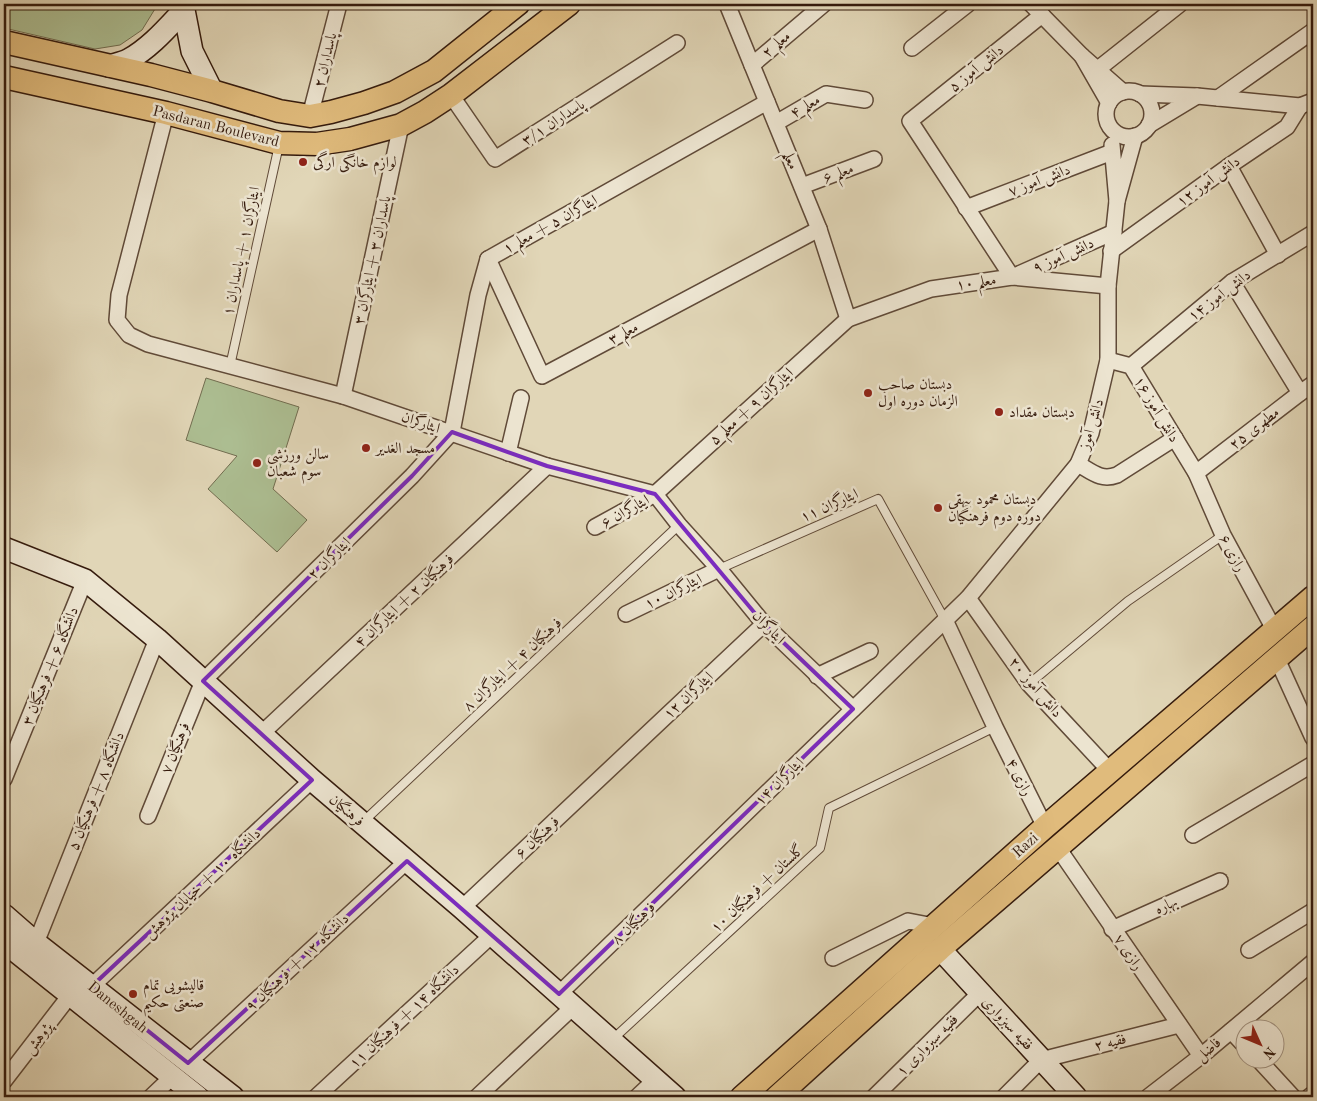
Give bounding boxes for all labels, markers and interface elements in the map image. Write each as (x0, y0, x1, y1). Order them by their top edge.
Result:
street label: معلم ۲ (759, 28, 798, 66)
street label: پاسداران ۲ (312, 30, 343, 90)
street label: دانش آموز ۵ (945, 41, 1008, 96)
street label: معلم ۴ (788, 92, 826, 127)
street label: پاسداران ۳/۱ (520, 97, 590, 151)
street label: Pasdaran Boulevard (151, 104, 281, 151)
street label: معلم (774, 149, 801, 174)
place label: لوازم خانگی ارگی (313, 150, 397, 175)
street label: دانش آموز ۱۲ (1173, 152, 1244, 211)
marker: لوازم خانگی ارگی (297, 156, 309, 168)
street label: دانش آموز ۷ (1005, 160, 1073, 201)
street label: معلم ۶ (821, 161, 858, 193)
street label: ایثارگران ۱ + پاسداران ۱ (218, 185, 265, 317)
street label: ایثاگران ۵ + معلم ۱ (499, 190, 603, 263)
street label: پاسداران ۳ + ایثارگران ۳ (349, 193, 397, 326)
street label: دانش آموز ۹ (1030, 234, 1097, 277)
street label: دانش آموز ۱۴ (1184, 266, 1255, 325)
street label: معلم ۱۰ (955, 272, 998, 300)
street label: معلم ۳ (606, 319, 644, 354)
street label: ایثارگران ۹ + معلم ۵ (705, 363, 801, 453)
street label: دانش آموز ۱۶ (1129, 373, 1184, 446)
place label: دبستان صاحب الزمان دوره اول (878, 378, 958, 410)
marker: دبستان صاحب الزمان دوره اول (862, 387, 874, 399)
street label: دانش آموز (1074, 396, 1108, 454)
street label: مطهری ۲۵ (1227, 405, 1283, 454)
street label: ایثارگران (399, 406, 443, 438)
marker: دبستان مقداد (993, 406, 1005, 418)
place label: دبستان مقداد (1009, 406, 1075, 421)
marker: مسجد الغدیر (360, 442, 372, 454)
place label: مسجد الغدیر (374, 442, 435, 457)
place label: سالن ورزشی سوم شعبان (267, 448, 329, 484)
marker: سالن ورزشی سوم شعبان (251, 457, 263, 469)
street label: ایثارگران ۱۱ (797, 483, 861, 527)
street label: ایثارگران ۶ (597, 489, 653, 533)
place label: دبستان محمود بیهقی دوره دوم فرهنگیان (948, 493, 1041, 529)
marker: دبستان محمود بیهقی دوره دوم فرهنگیان (932, 502, 944, 514)
street label: ایثارگران ۲ (303, 533, 355, 583)
street label: رازی ۶ (1216, 533, 1248, 575)
street label: فرهنگیان ۲ + ایثارگران ۴ (350, 549, 458, 651)
street label: ایثارگران ۱۰ (641, 569, 705, 613)
street label: دانشگاه ۶ + فرهنگیان ۳ (17, 604, 83, 728)
street label: ایثارگران (748, 606, 790, 648)
street label: فرهنگیان ۴ + ایثارگران ۸ (458, 613, 566, 715)
street label: دانش آموز ۲۰ (1005, 653, 1067, 722)
street label: ایثارگران ۱۲ (659, 667, 717, 723)
street label: فرهنگیان ۷ (157, 720, 194, 777)
street label: دانشگاه ۸ + فرهنگیان ۵ (63, 729, 129, 853)
street label: ایثارگران ۱۴ (750, 752, 808, 810)
street label: رازی ۴ (1003, 757, 1034, 799)
street label: فرهنگیان (325, 790, 368, 831)
street label: فرهنگیان ۶ (511, 812, 564, 863)
street label: دانشگاه ۱۰ + خیابان پژوهش (139, 823, 265, 943)
street label: Razi (1010, 831, 1042, 861)
street label: گلستان + فرهنگیان ۱۰ (707, 840, 808, 937)
street label: بهاره (1153, 895, 1181, 919)
street label: فرهنگیان ۸ (607, 898, 659, 949)
street label: دانشگاه ۱۲ + فرهنگیان ۹ (241, 909, 353, 1015)
street label: رازی ۷ (1110, 932, 1145, 973)
street label: دانشگاه ۱۴ + فرهنگیان ۱۱ (345, 960, 463, 1072)
place label: قالیشویی تمام صنعتی حکیم (143, 979, 204, 1017)
street label: Daneshgah (84, 980, 150, 1037)
marker: قالیشویی تمام صنعتی حکیم (127, 988, 139, 1000)
street label: فقیه سبزواری (979, 994, 1035, 1054)
street label: فقیه سبزواری ۱ (894, 1012, 962, 1080)
north arrow (1234, 1018, 1284, 1068)
street label: پژوهش (22, 1019, 58, 1058)
street label: فقیه ۲ (1093, 1032, 1128, 1055)
street label: فاضل (1193, 1035, 1226, 1066)
text: N (1260, 1044, 1277, 1061)

